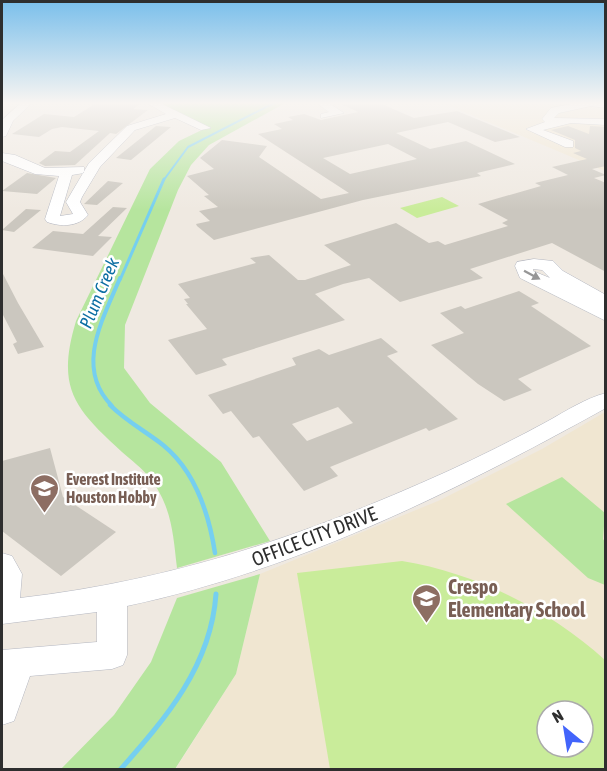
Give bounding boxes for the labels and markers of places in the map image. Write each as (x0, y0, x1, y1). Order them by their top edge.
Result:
place label: Everest Institute Houston Hobby (66, 470, 161, 506)
school or university icon: Everest Institute Houston Hobby (29, 472, 61, 514)
place label: Crespo Elementary School (448, 575, 586, 621)
school or university icon: Crespo Elementary School (411, 582, 443, 624)

